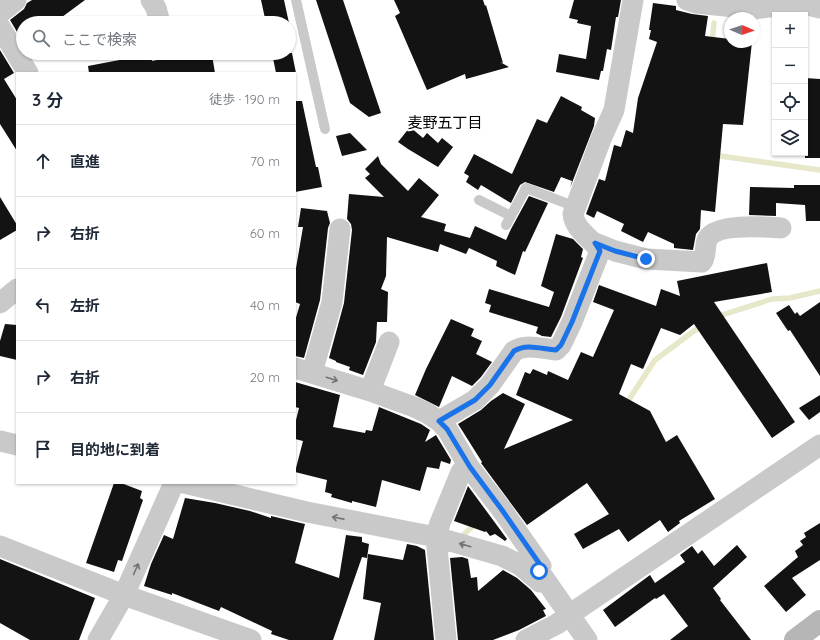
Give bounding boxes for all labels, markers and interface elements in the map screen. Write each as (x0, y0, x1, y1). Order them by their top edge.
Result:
north arrow (724, 12, 760, 48)
map controls (772, 12, 808, 156)
button: + (772, 12, 808, 48)
search box (16, 16, 296, 60)
icon: search (30, 27, 52, 49)
text: ここで検索 (62, 30, 137, 49)
button: − (772, 48, 808, 84)
button: locate (772, 84, 808, 120)
text: 3 分 (32, 89, 63, 110)
text: 徒歩 · 190 m (209, 91, 280, 107)
district label: 麦野五丁目 (407, 113, 483, 132)
button: layers (772, 120, 808, 156)
icon: ahead (32, 150, 54, 172)
text: 直進 (70, 152, 100, 171)
text: 70 m (250, 153, 280, 169)
icon: right (32, 222, 54, 244)
text: 右折 (70, 224, 100, 243)
text: 60 m (250, 225, 280, 241)
route end (637, 250, 655, 268)
icon: left (32, 294, 54, 316)
text: 左折 (70, 296, 100, 315)
text: 40 m (250, 297, 280, 313)
icon: right (32, 366, 54, 388)
text: 右折 (70, 368, 100, 387)
text: 20 m (250, 369, 280, 385)
one-way arrow (326, 376, 339, 383)
icon: arrive (32, 438, 54, 460)
text: 目的地に到着 (70, 440, 160, 459)
one-way arrow (332, 513, 345, 521)
one-way arrow (458, 541, 471, 548)
route start (530, 562, 548, 580)
one-way arrow (133, 563, 141, 575)

